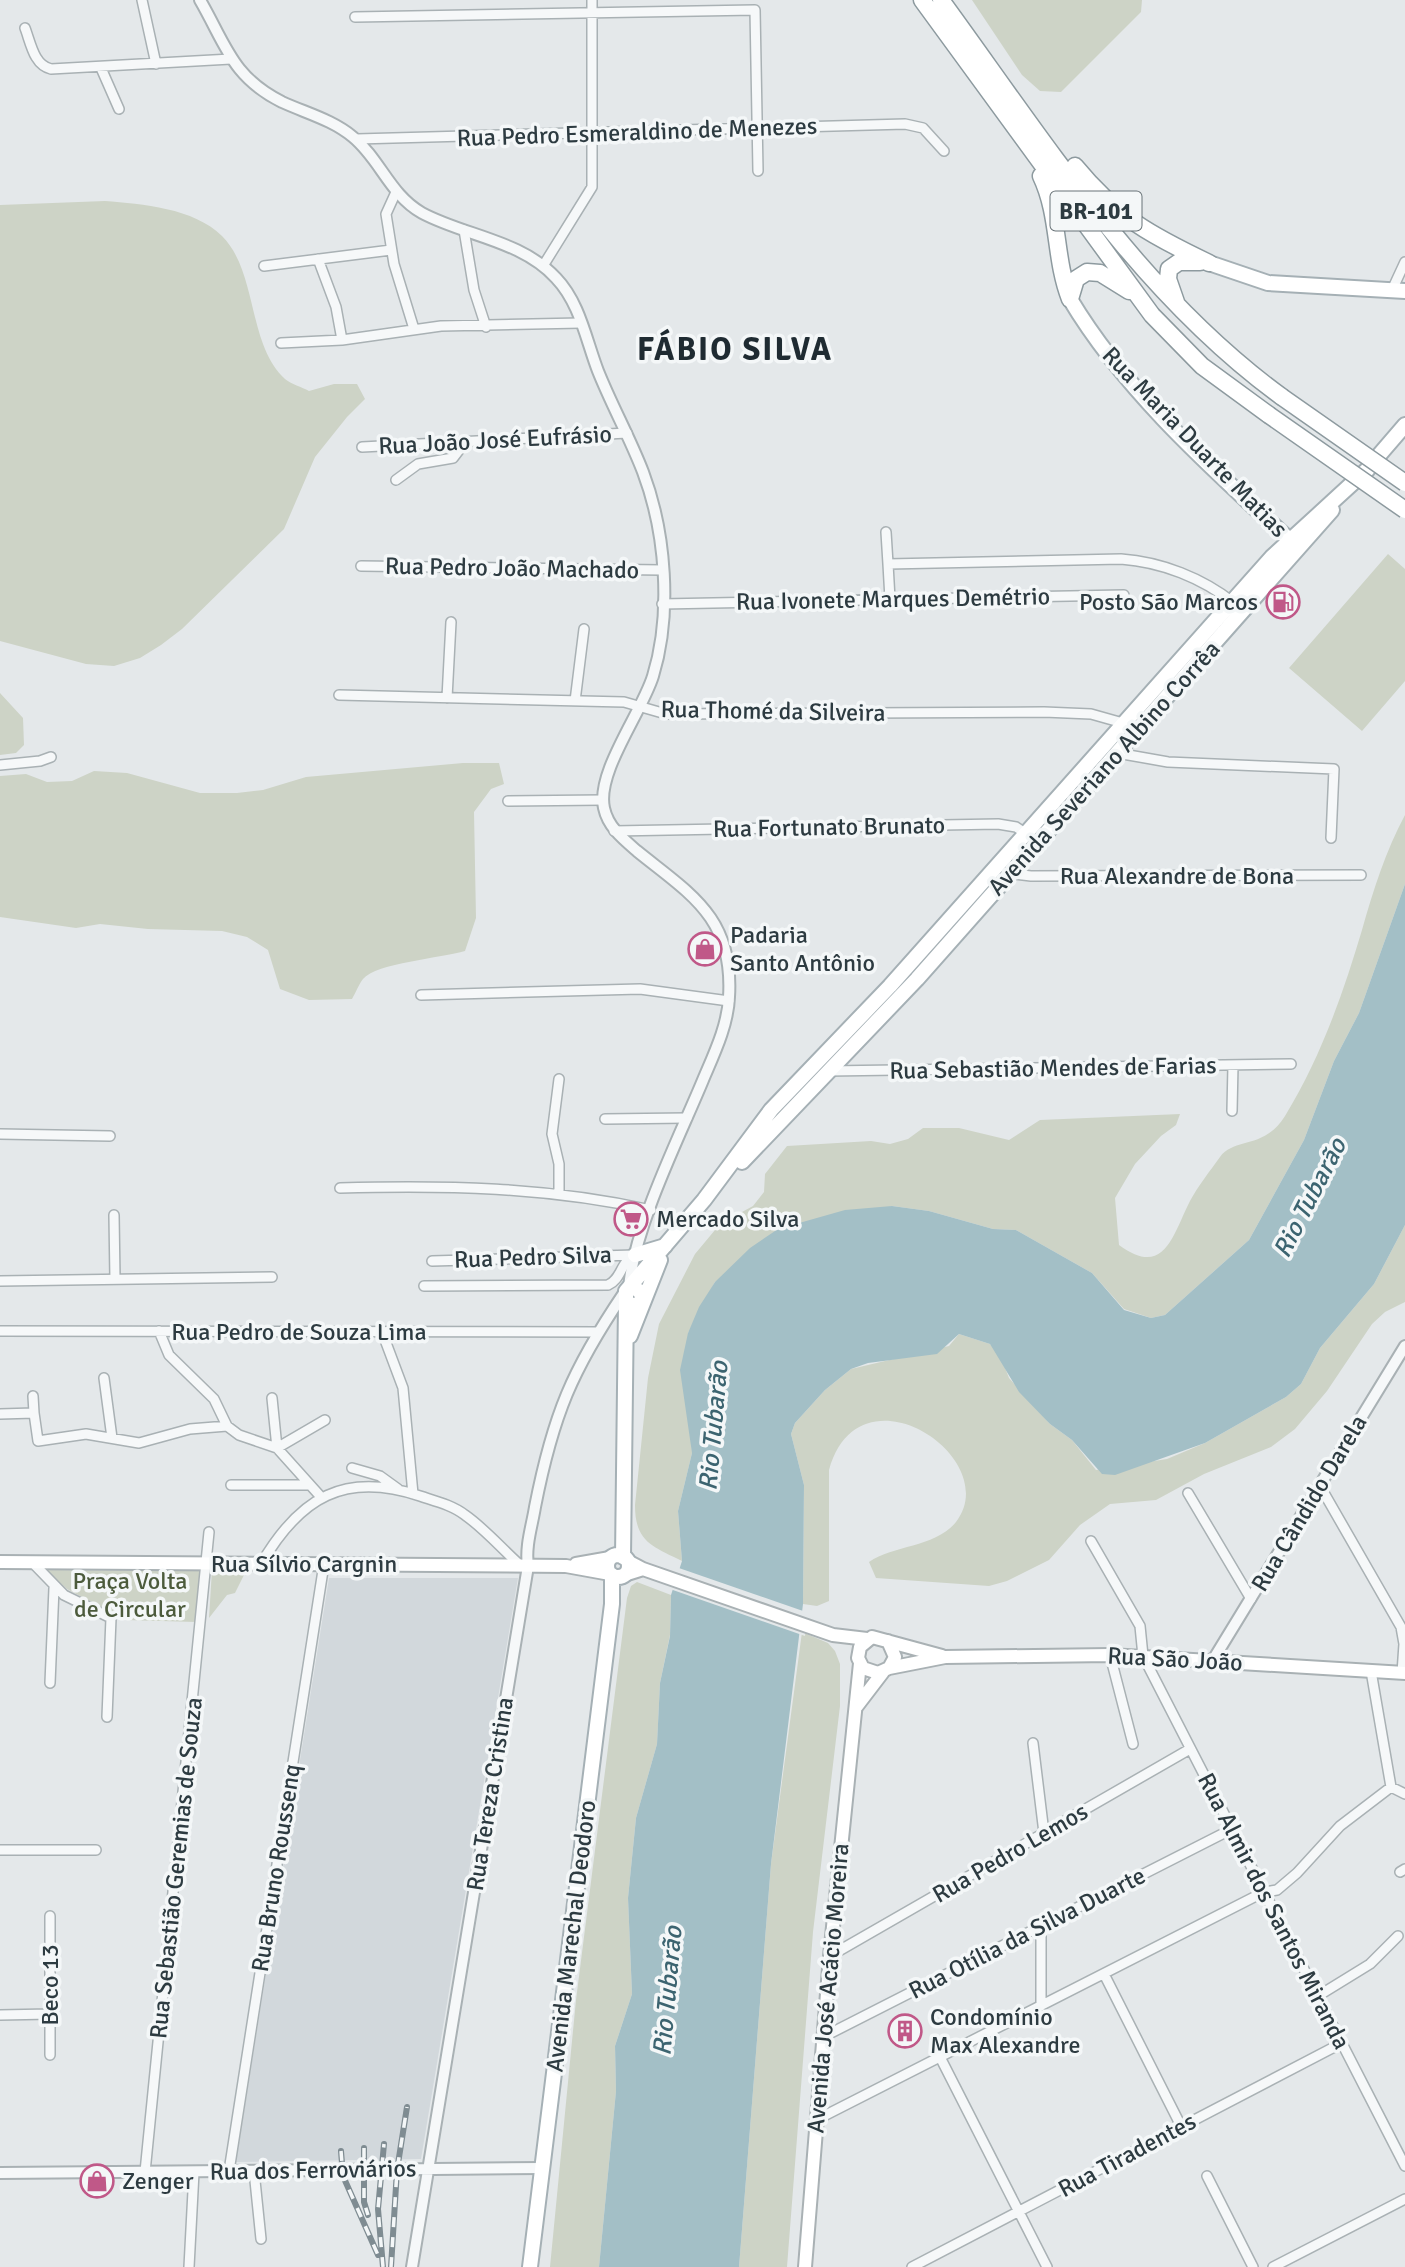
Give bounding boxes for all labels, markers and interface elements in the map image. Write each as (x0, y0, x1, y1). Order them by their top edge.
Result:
street label: Rua Pedro Esmeraldino de Menezes (456, 111, 818, 153)
road number: BR-101 (1050, 192, 1142, 230)
district label: FÁBIO SILVA (637, 328, 833, 369)
street label: Rua Maria Duarte Matias (1096, 340, 1294, 544)
street label: Rua João José Eufrásio (377, 419, 613, 461)
street label: Rua Pedro João Machado (385, 551, 639, 585)
street label: Rua Ivonete Marques Demétrio (736, 581, 1050, 617)
fuel station icon: Posto São Marcos (1264, 583, 1302, 621)
place label: Posto São Marcos (1079, 587, 1258, 617)
street label: Avenida Severiano Albino Corrêa (982, 634, 1226, 902)
street label: Rua Thomé da Silveira (660, 694, 886, 728)
street label: Rua Fortunato Brunato (713, 810, 945, 844)
street label: Rua Alexandre de Bona (1060, 861, 1294, 891)
place label: Padaria Santo Antônio (730, 920, 875, 978)
shop icon: Padaria Santo Antônio (686, 930, 724, 968)
street label: Rua Sebastião Mendes de Farias (889, 1050, 1217, 1086)
water label: Rio Tubarão (1266, 1132, 1354, 1263)
supermarket icon: Mercado Silva (612, 1200, 650, 1238)
place label: Mercado Silva (656, 1204, 799, 1234)
street label: Rua Pedro Silva (454, 1239, 612, 1275)
street label: Rua Pedro de Souza Lima (171, 1317, 427, 1347)
water label: Rio Tubarão (692, 1359, 736, 1492)
street label: Rua Cândido Darela (1244, 1409, 1374, 1597)
street label: Rua Sílvio Cargnin (211, 1549, 397, 1579)
park label: Praça Volta de Circular (72, 1566, 188, 1624)
street label: Rua São João (1107, 1640, 1243, 1678)
street label: Rua Tereza Cristina (460, 1695, 520, 1893)
street label: Rua Sebastião Geremias de Souza (143, 1696, 209, 2040)
street label: Rua Bruno Roussenq (245, 1762, 307, 1974)
street label: Rua Almir dos Santos Miranda (1191, 1768, 1357, 2054)
street label: Rua Pedro Lemos (927, 1796, 1093, 1910)
street label: Avenida Marechal Deodoro (539, 1798, 603, 2074)
street label: Avenida José Acácio Moreira (800, 1842, 856, 2134)
street label: Rua Otília da Silva Duarte (904, 1860, 1150, 2006)
water label: Rio Tubarão (646, 1924, 690, 2057)
street label: Beco 13 (35, 1944, 65, 2026)
place label: Condomínio Max Alexandre (930, 2002, 1080, 2060)
building icon: Condomínio Max Alexandre (886, 2012, 924, 2050)
street label: Rua Tiradentes (1053, 2106, 1201, 2204)
street label: Rua dos Ferroviários (209, 2153, 417, 2187)
shop icon: Zenger (78, 2162, 116, 2200)
place label: Zenger (122, 2166, 194, 2196)

